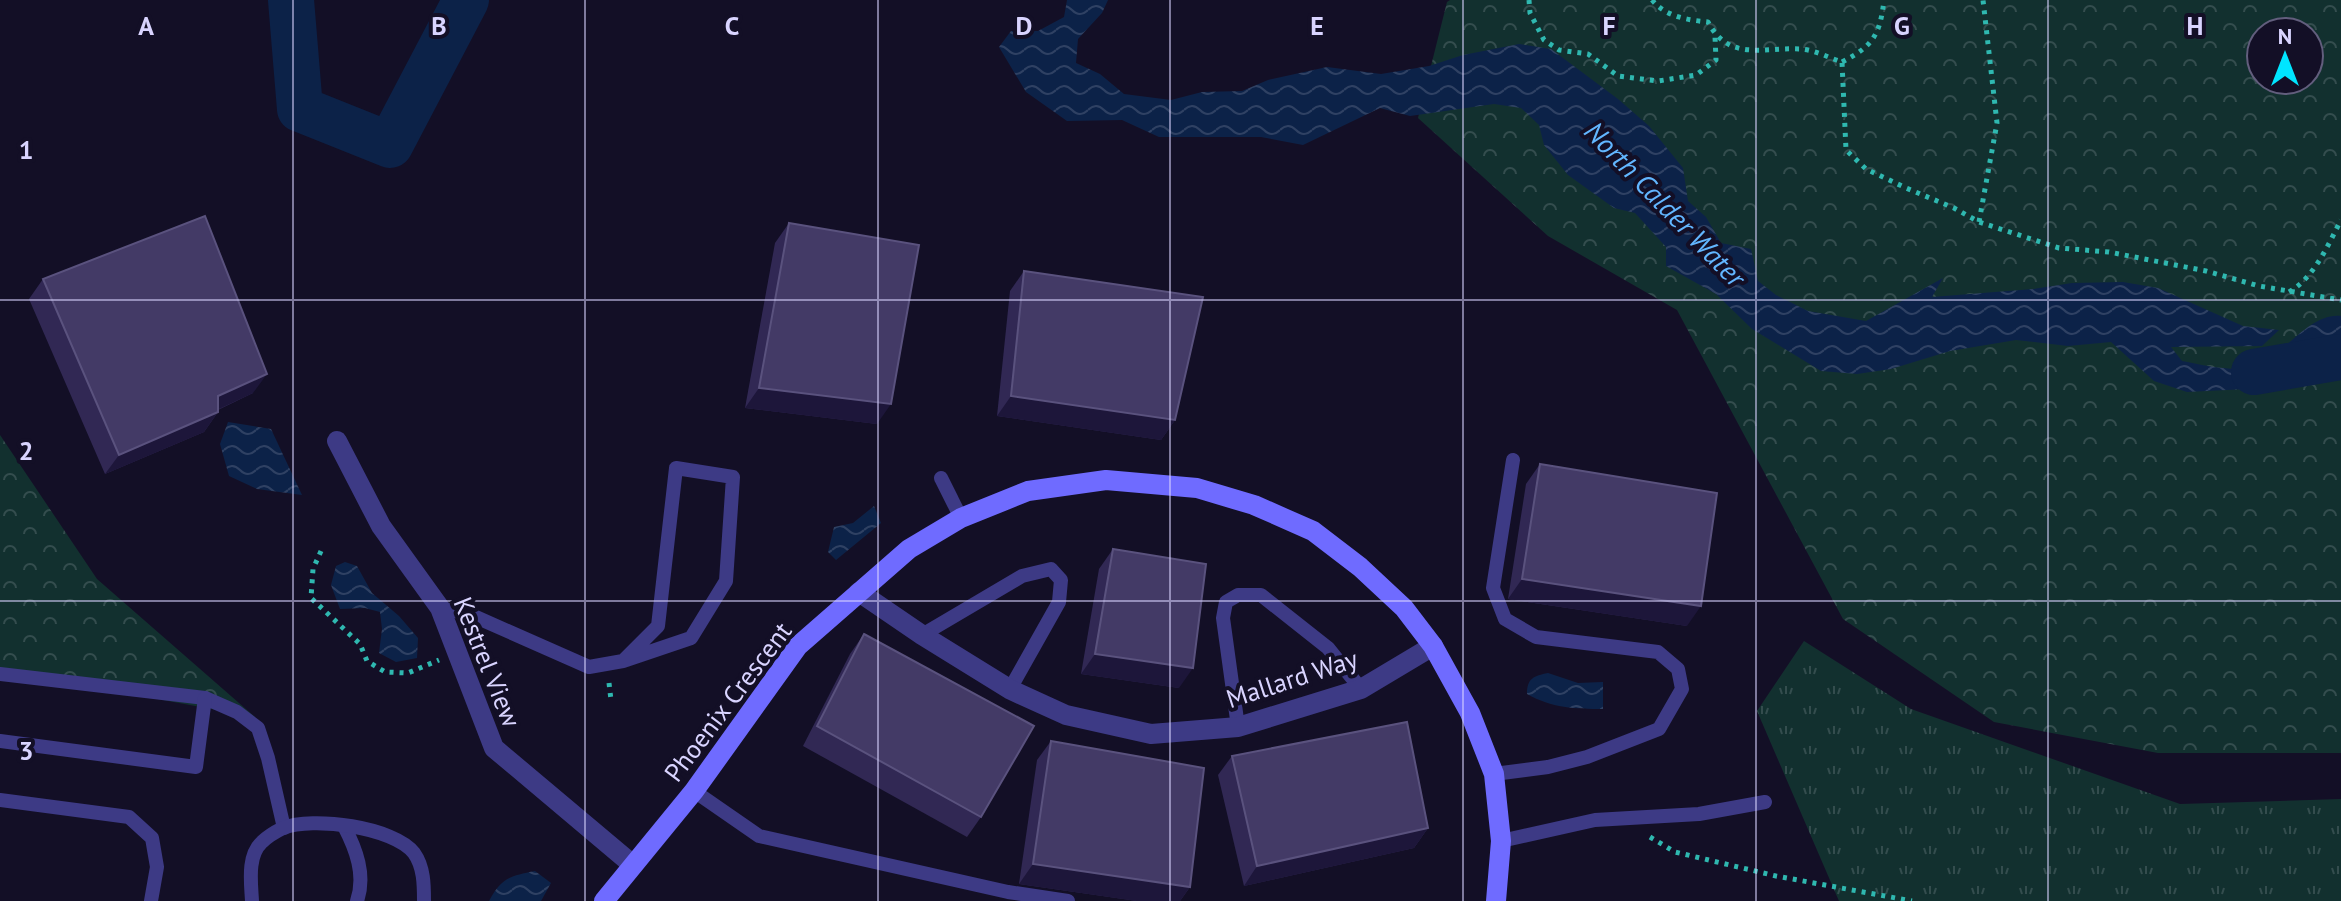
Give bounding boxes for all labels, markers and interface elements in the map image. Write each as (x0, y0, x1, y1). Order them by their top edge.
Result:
text: A (138, 9, 154, 42)
text: B (431, 9, 447, 42)
text: C (725, 9, 739, 42)
text: D (1016, 9, 1032, 42)
text: E (1310, 9, 1324, 42)
text: F (1602, 9, 1616, 42)
text: G (1894, 9, 1910, 42)
text: H (2187, 9, 2203, 42)
north arrow (2245, 16, 2325, 96)
text: N (2278, 22, 2292, 50)
water label: North Calder Water (1577, 113, 1755, 296)
text: 1 (19, 133, 33, 166)
text: 2 (19, 434, 33, 467)
street label: Kestrel View (446, 592, 528, 732)
street label: Phoenix Crescent (657, 615, 798, 788)
street label: Mallard Way (1222, 642, 1362, 715)
text: 3 (19, 734, 33, 767)

